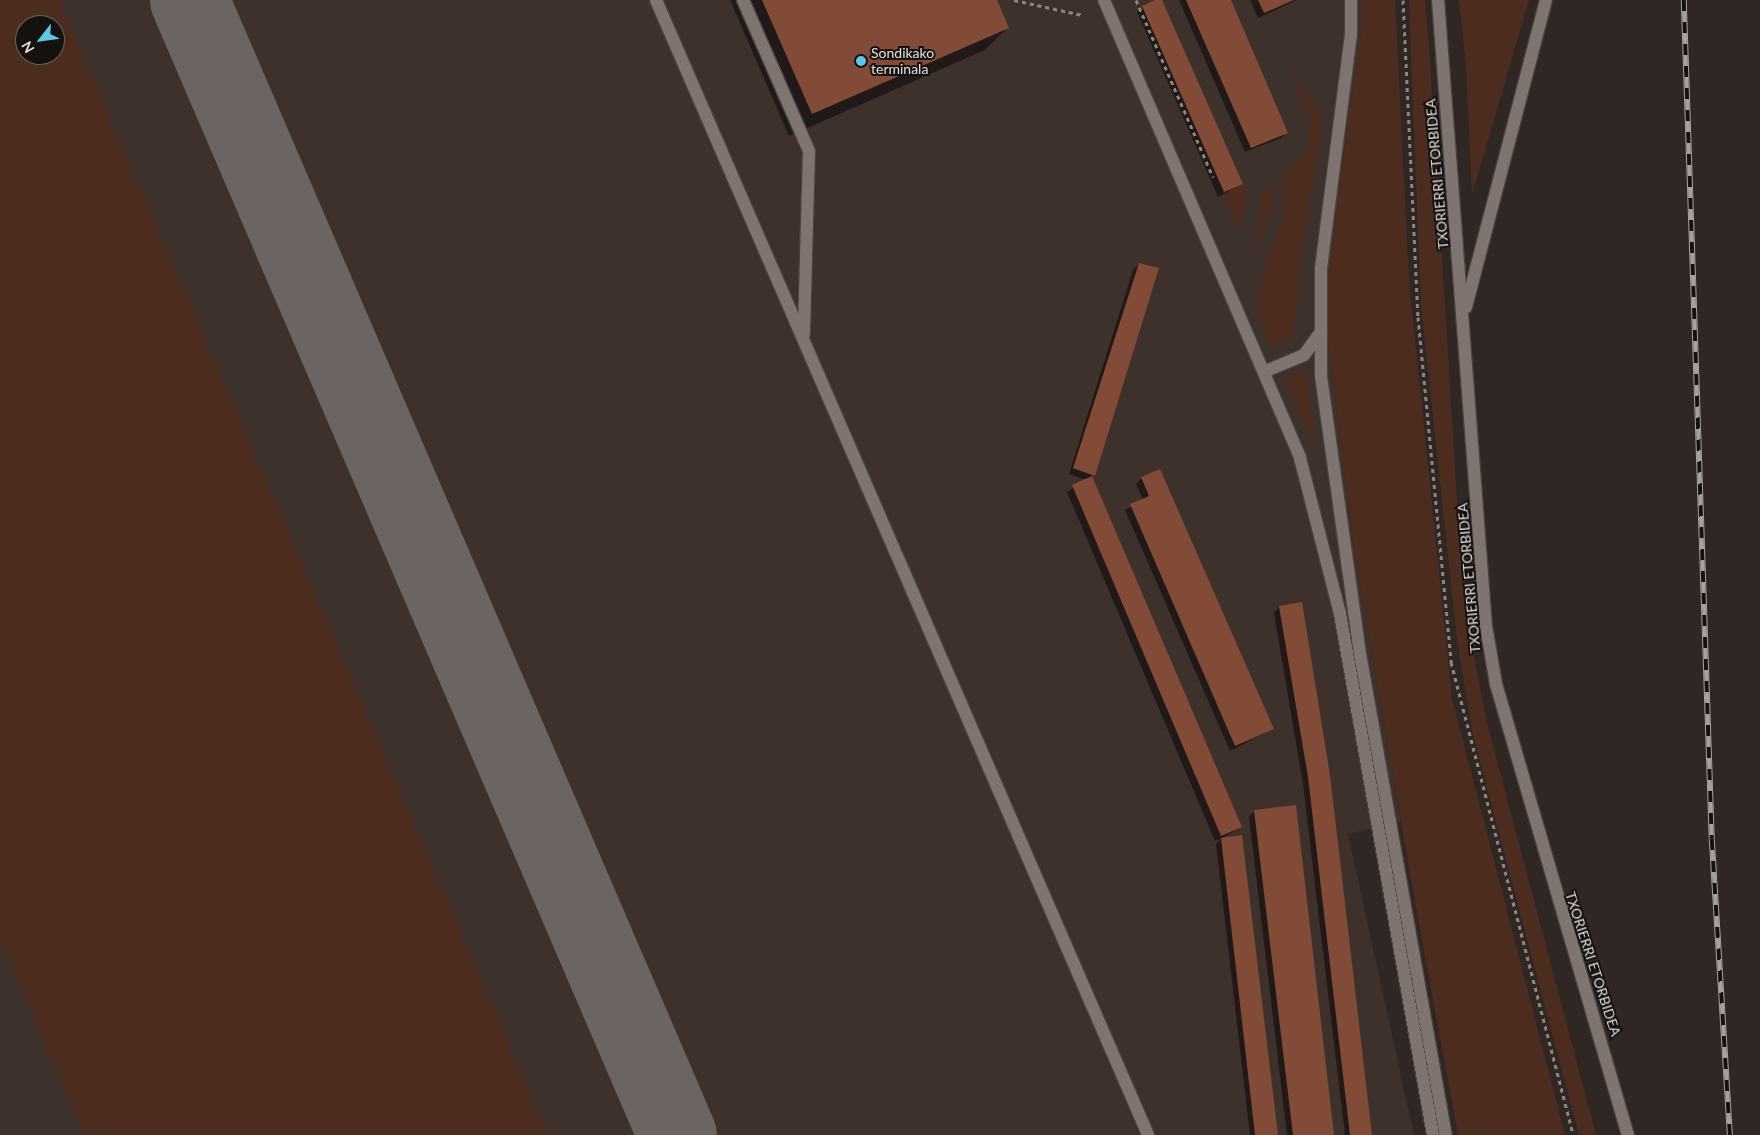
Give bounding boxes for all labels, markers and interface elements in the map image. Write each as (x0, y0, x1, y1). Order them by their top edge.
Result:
north arrow (15, 15, 65, 65)
text: N (17, 38, 38, 56)
place label: Sondikako terminala (871, 45, 934, 78)
marker: Sondikako terminala (855, 55, 867, 67)
street label: TXORIERRI ETORBIDEA (1422, 98, 1452, 250)
street label: TXORIERRI ETORBIDEA (1454, 502, 1484, 654)
street label: TXORIERRI ETORBIDEA (1562, 890, 1624, 1038)

